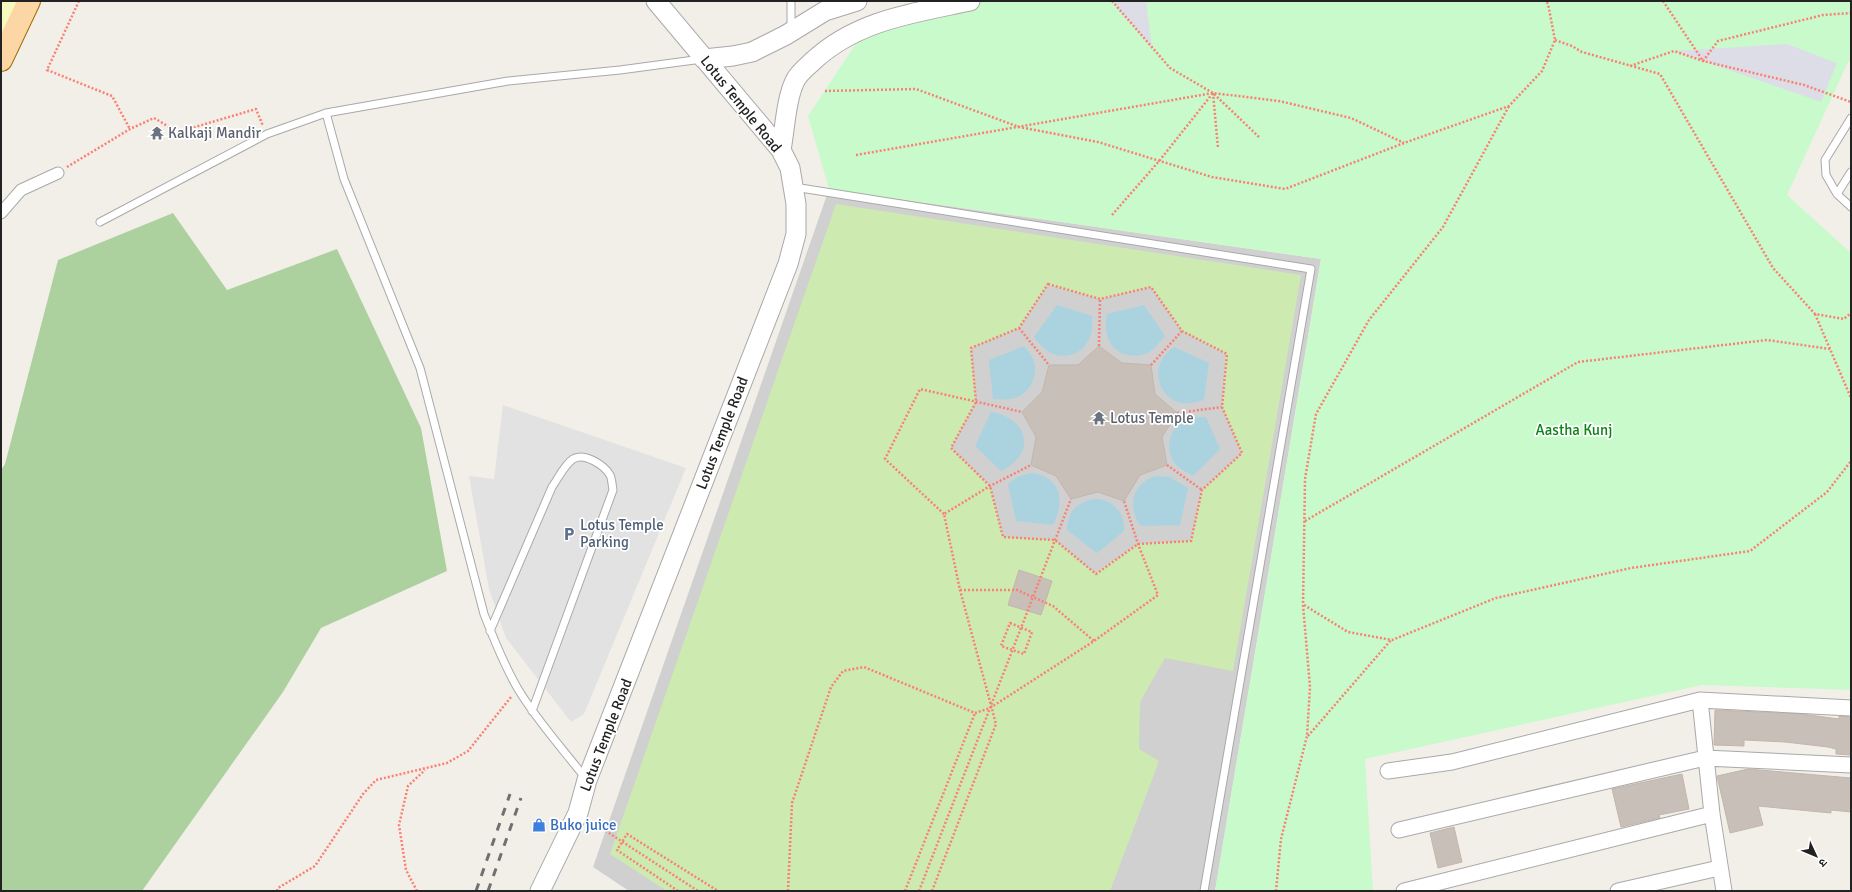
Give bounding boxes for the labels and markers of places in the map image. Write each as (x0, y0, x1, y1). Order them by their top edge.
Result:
place label: Kalkaji Mandir (168, 124, 262, 142)
temple icon: Kalkaji Mandir (149, 125, 165, 141)
place label: Lotus Temple (1110, 409, 1194, 427)
temple icon: Lotus Temple (1091, 410, 1107, 426)
place label: Lotus Temple Parking (580, 516, 664, 551)
parking icon: Lotus Temple Parking (561, 526, 577, 542)
place label: Buko juice (550, 816, 616, 834)
shop icon: Buko juice (531, 817, 547, 833)

